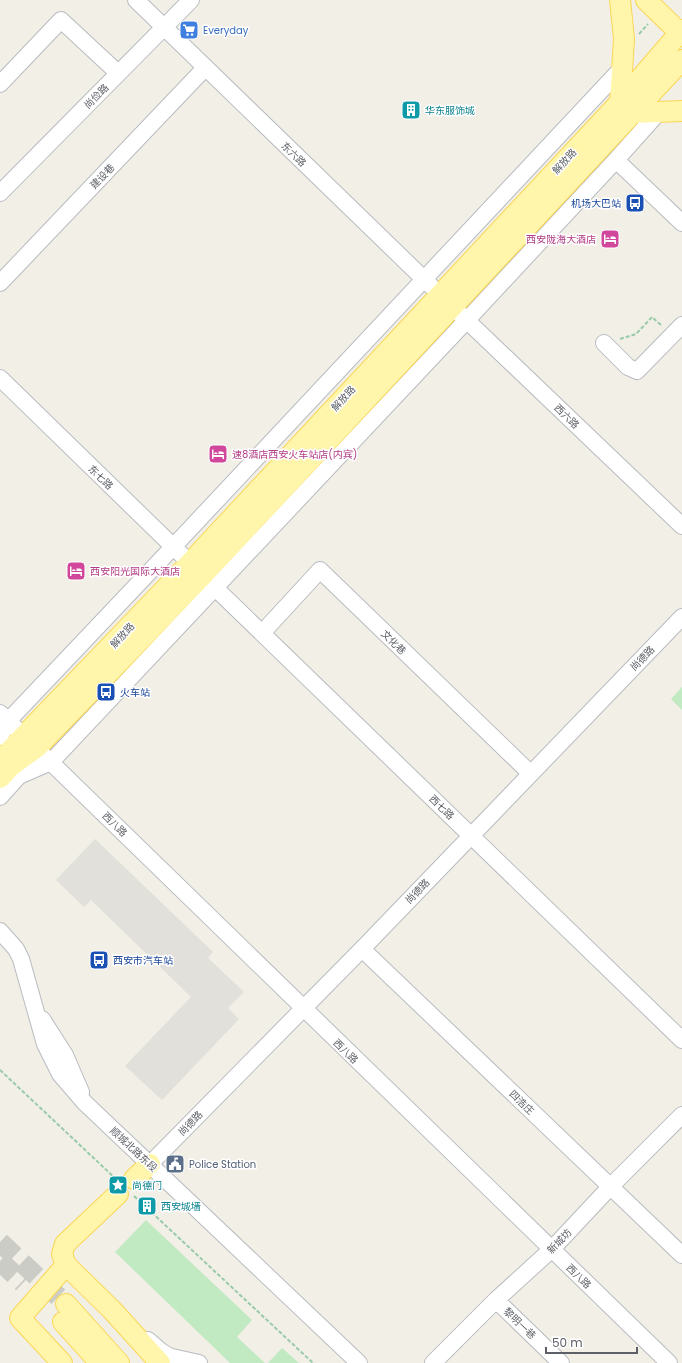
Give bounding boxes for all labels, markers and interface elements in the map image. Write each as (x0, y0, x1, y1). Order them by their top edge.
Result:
supermarket icon: Everyday (178, 19, 200, 41)
place label: Everyday (203, 23, 249, 38)
street label: 尚俭路 (80, 80, 112, 112)
building icon: 华东服饰城 (400, 99, 422, 121)
place label: 华东服饰城 (425, 103, 475, 118)
street label: 东六路 (278, 139, 310, 170)
street label: 解放路 (549, 145, 580, 177)
street label: 建设巷 (87, 160, 118, 192)
bus stop icon: 机场大巴站 (624, 192, 646, 214)
place label: 机场大巴站 (571, 196, 621, 211)
hotel icon: 西安陇海大酒店 (599, 228, 621, 250)
place label: 西安陇海大酒店 (526, 232, 596, 247)
street label: 解放路 (328, 382, 359, 414)
street label: 西六路 (551, 401, 583, 432)
hotel icon: 速8酒店西安火车站店(内宾) (207, 443, 229, 465)
place label: 速8酒店西安火车站店(内宾) (232, 447, 357, 462)
street label: 东七路 (85, 462, 117, 493)
hotel icon: 西安阳光国际大酒店 (65, 560, 87, 582)
place label: 西安阳光国际大酒店 (90, 564, 180, 579)
street label: 解放路 (107, 619, 138, 651)
street label: 文化巷 (378, 627, 410, 658)
street label: 尚德路 (627, 642, 658, 674)
bus stop icon: 火车站 (95, 681, 117, 703)
place label: 火车站 (120, 685, 150, 700)
street label: 西七路 (426, 792, 458, 823)
street label: 西八路 (99, 809, 131, 840)
street label: 尚德路 (402, 875, 433, 907)
bus stop icon: 西安市汽车站 (88, 949, 110, 971)
place label: 西安市汽车站 (113, 953, 173, 968)
street label: 西八路 (330, 1036, 362, 1067)
street label: 四浩庄 (506, 1087, 538, 1118)
street label: 尚德路 (175, 1107, 206, 1139)
street label: 顺城北路东段 (107, 1123, 161, 1175)
public building icon: Police Station (164, 1153, 186, 1175)
place label: Police Station (189, 1157, 256, 1172)
place icon: 尚德门 (107, 1174, 129, 1196)
place label: 尚德门 (132, 1178, 162, 1193)
building icon: 西安城墙 (136, 1195, 158, 1217)
place label: 西安城墙 (161, 1199, 201, 1214)
street label: 新城坊 (544, 1225, 575, 1257)
street label: 西八路 (563, 1261, 595, 1292)
street label: 黎明一巷 (500, 1304, 539, 1343)
scale bar (546, 1329, 637, 1355)
text: 50 m (552, 1334, 583, 1351)

